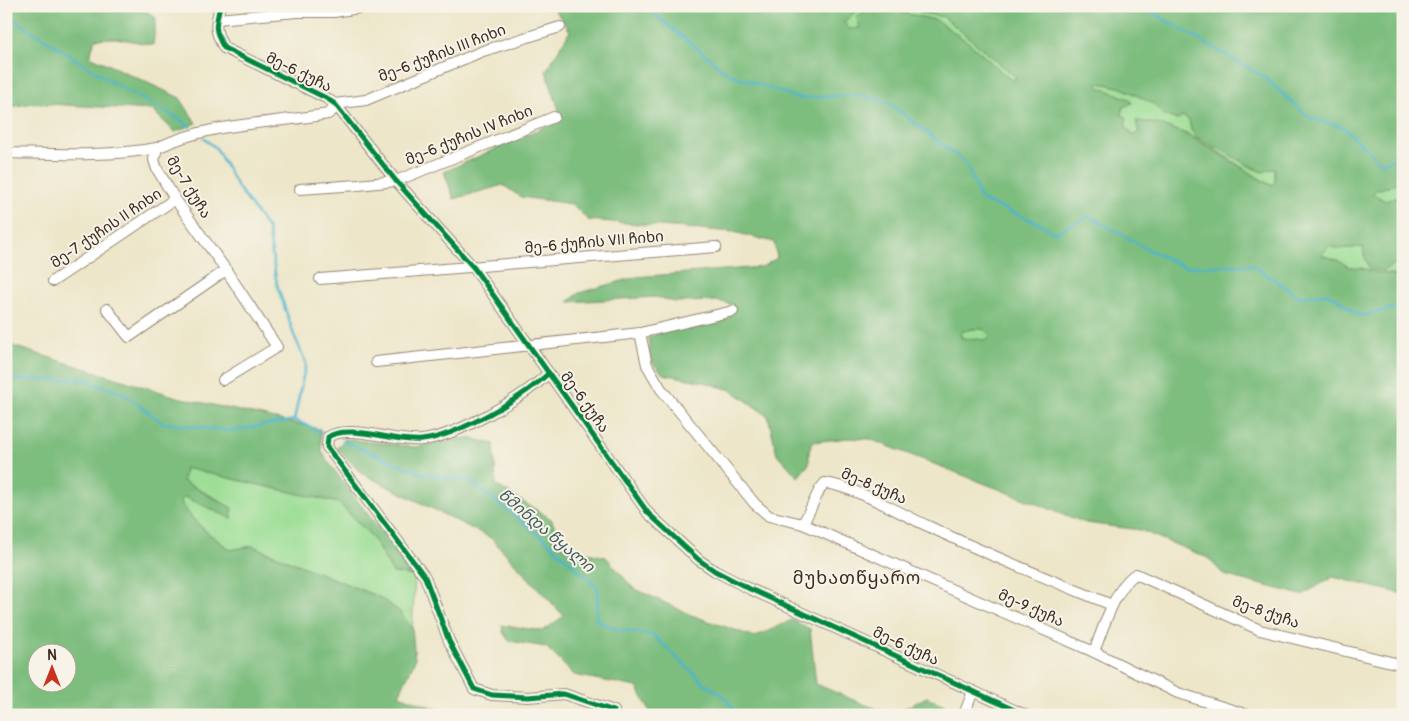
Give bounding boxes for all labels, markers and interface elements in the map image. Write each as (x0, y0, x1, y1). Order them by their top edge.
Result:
street label: მე-6 ქუჩის III ჩიხი (376, 20, 509, 87)
street label: მე-6 ქუჩა (263, 48, 335, 97)
street label: მე-6 ქუჩის IV ჩიხი (403, 101, 536, 170)
street label: მე-7 ქუჩა (162, 152, 215, 222)
street label: მე-7 ქუჩის II ჩიხი (47, 184, 165, 273)
street label: მე-6 ქუჩის VII ჩიხი (524, 227, 664, 258)
street label: მე-6 ქუჩა (556, 368, 613, 437)
street label: მე-8 ქუჩა (838, 464, 910, 509)
water label: წმინდა წყალი (494, 485, 599, 577)
district label: მუხათწყარო (793, 567, 921, 590)
street label: მე-9 ქუჩა (995, 586, 1067, 631)
street label: მე-8 ქუჩა (1230, 592, 1302, 633)
street label: მე-6 ქუჩა (870, 623, 942, 670)
north arrow (28, 644, 78, 694)
text: N (47, 647, 57, 664)

